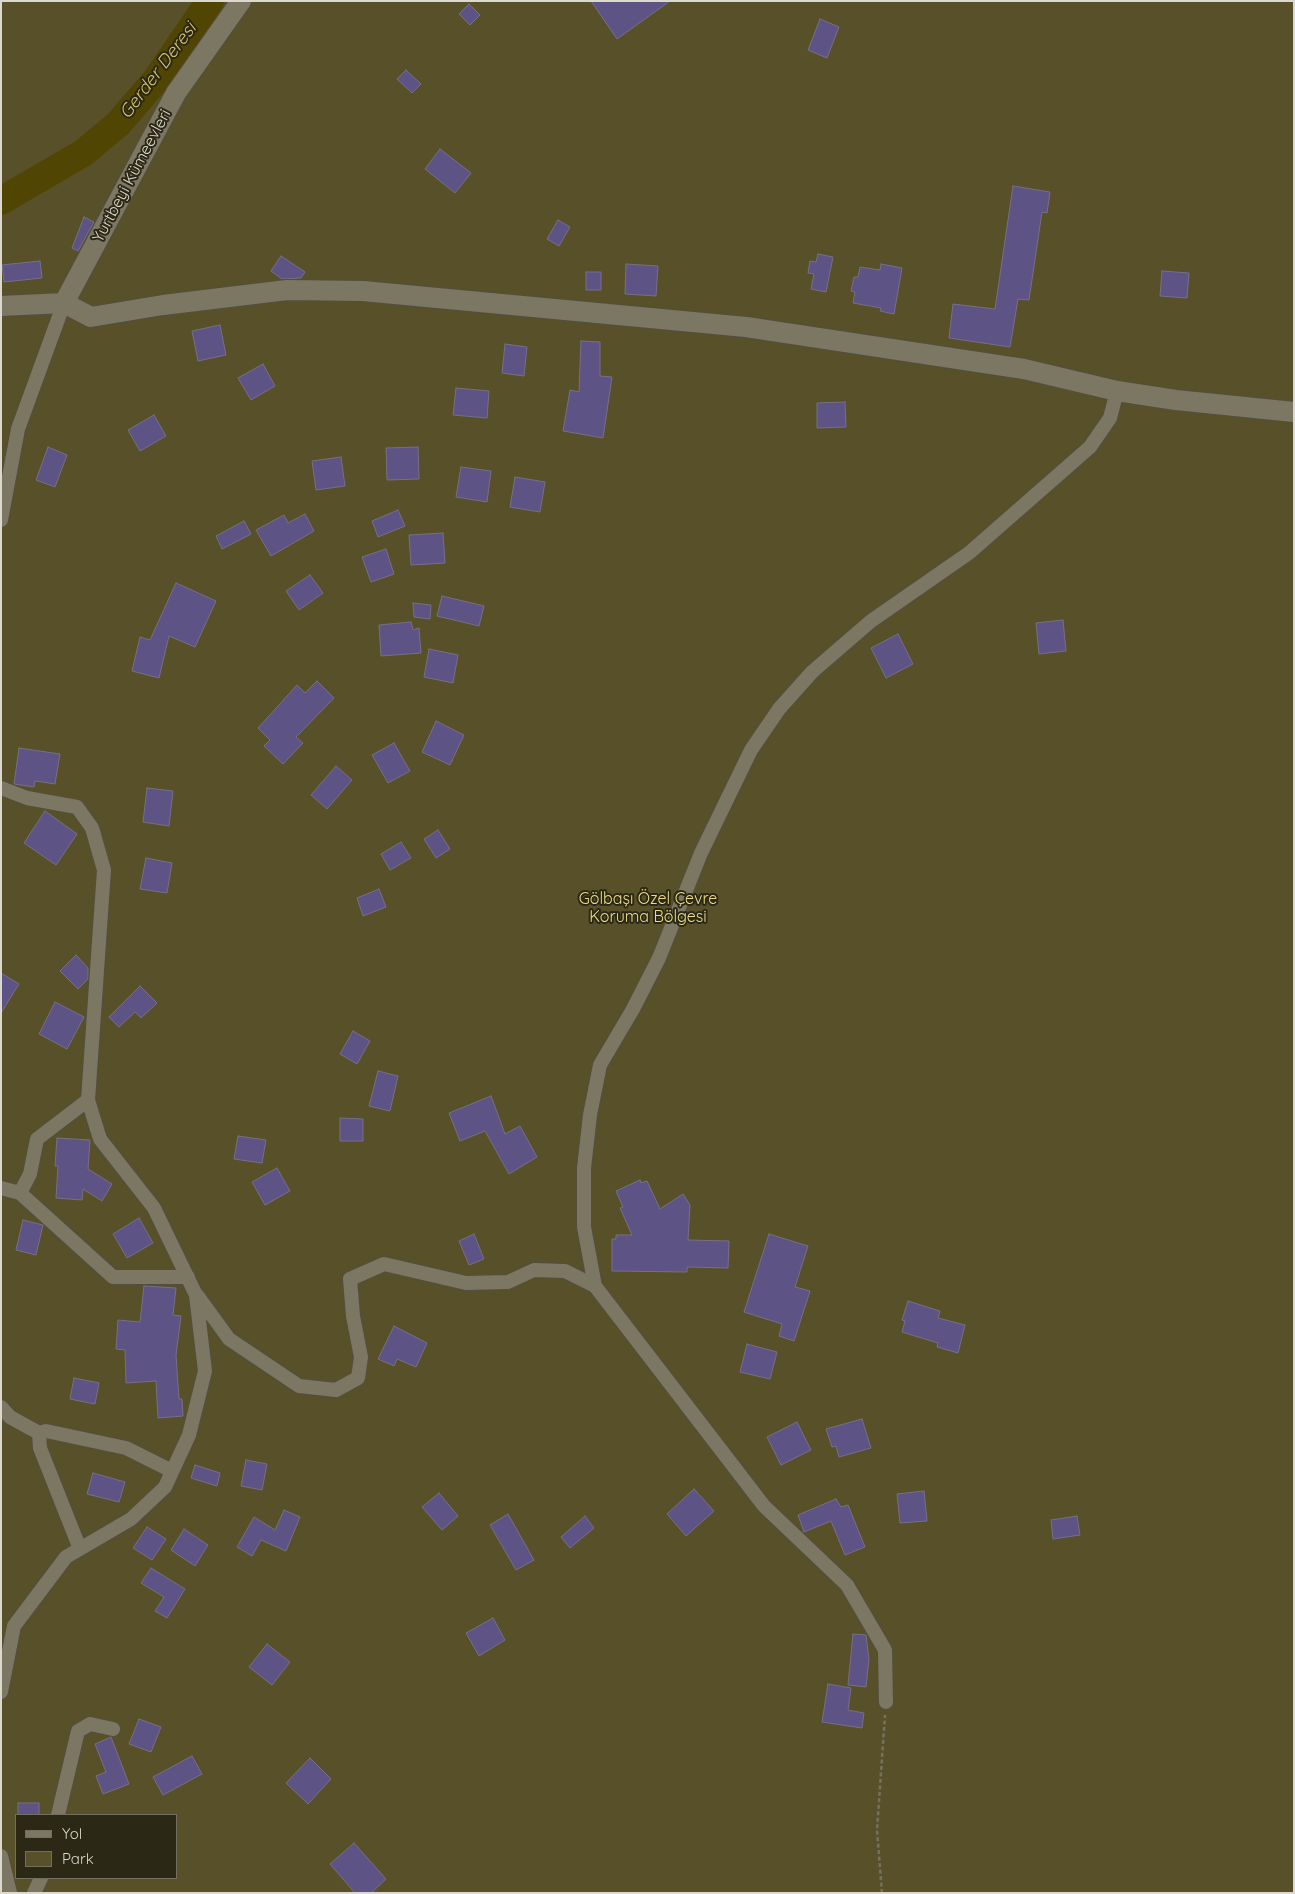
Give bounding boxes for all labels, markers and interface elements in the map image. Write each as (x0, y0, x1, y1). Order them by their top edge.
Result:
water label: Gerder Deresi (115, 19, 201, 123)
street label: Yurtbeyi Kümeevleri (89, 106, 175, 246)
park label: Gölbaşı Özel Çevre Koruma Bölgesi (579, 889, 717, 927)
legend (15, 1814, 178, 1879)
text: Yol (62, 1824, 82, 1843)
text: Park (62, 1849, 94, 1868)

